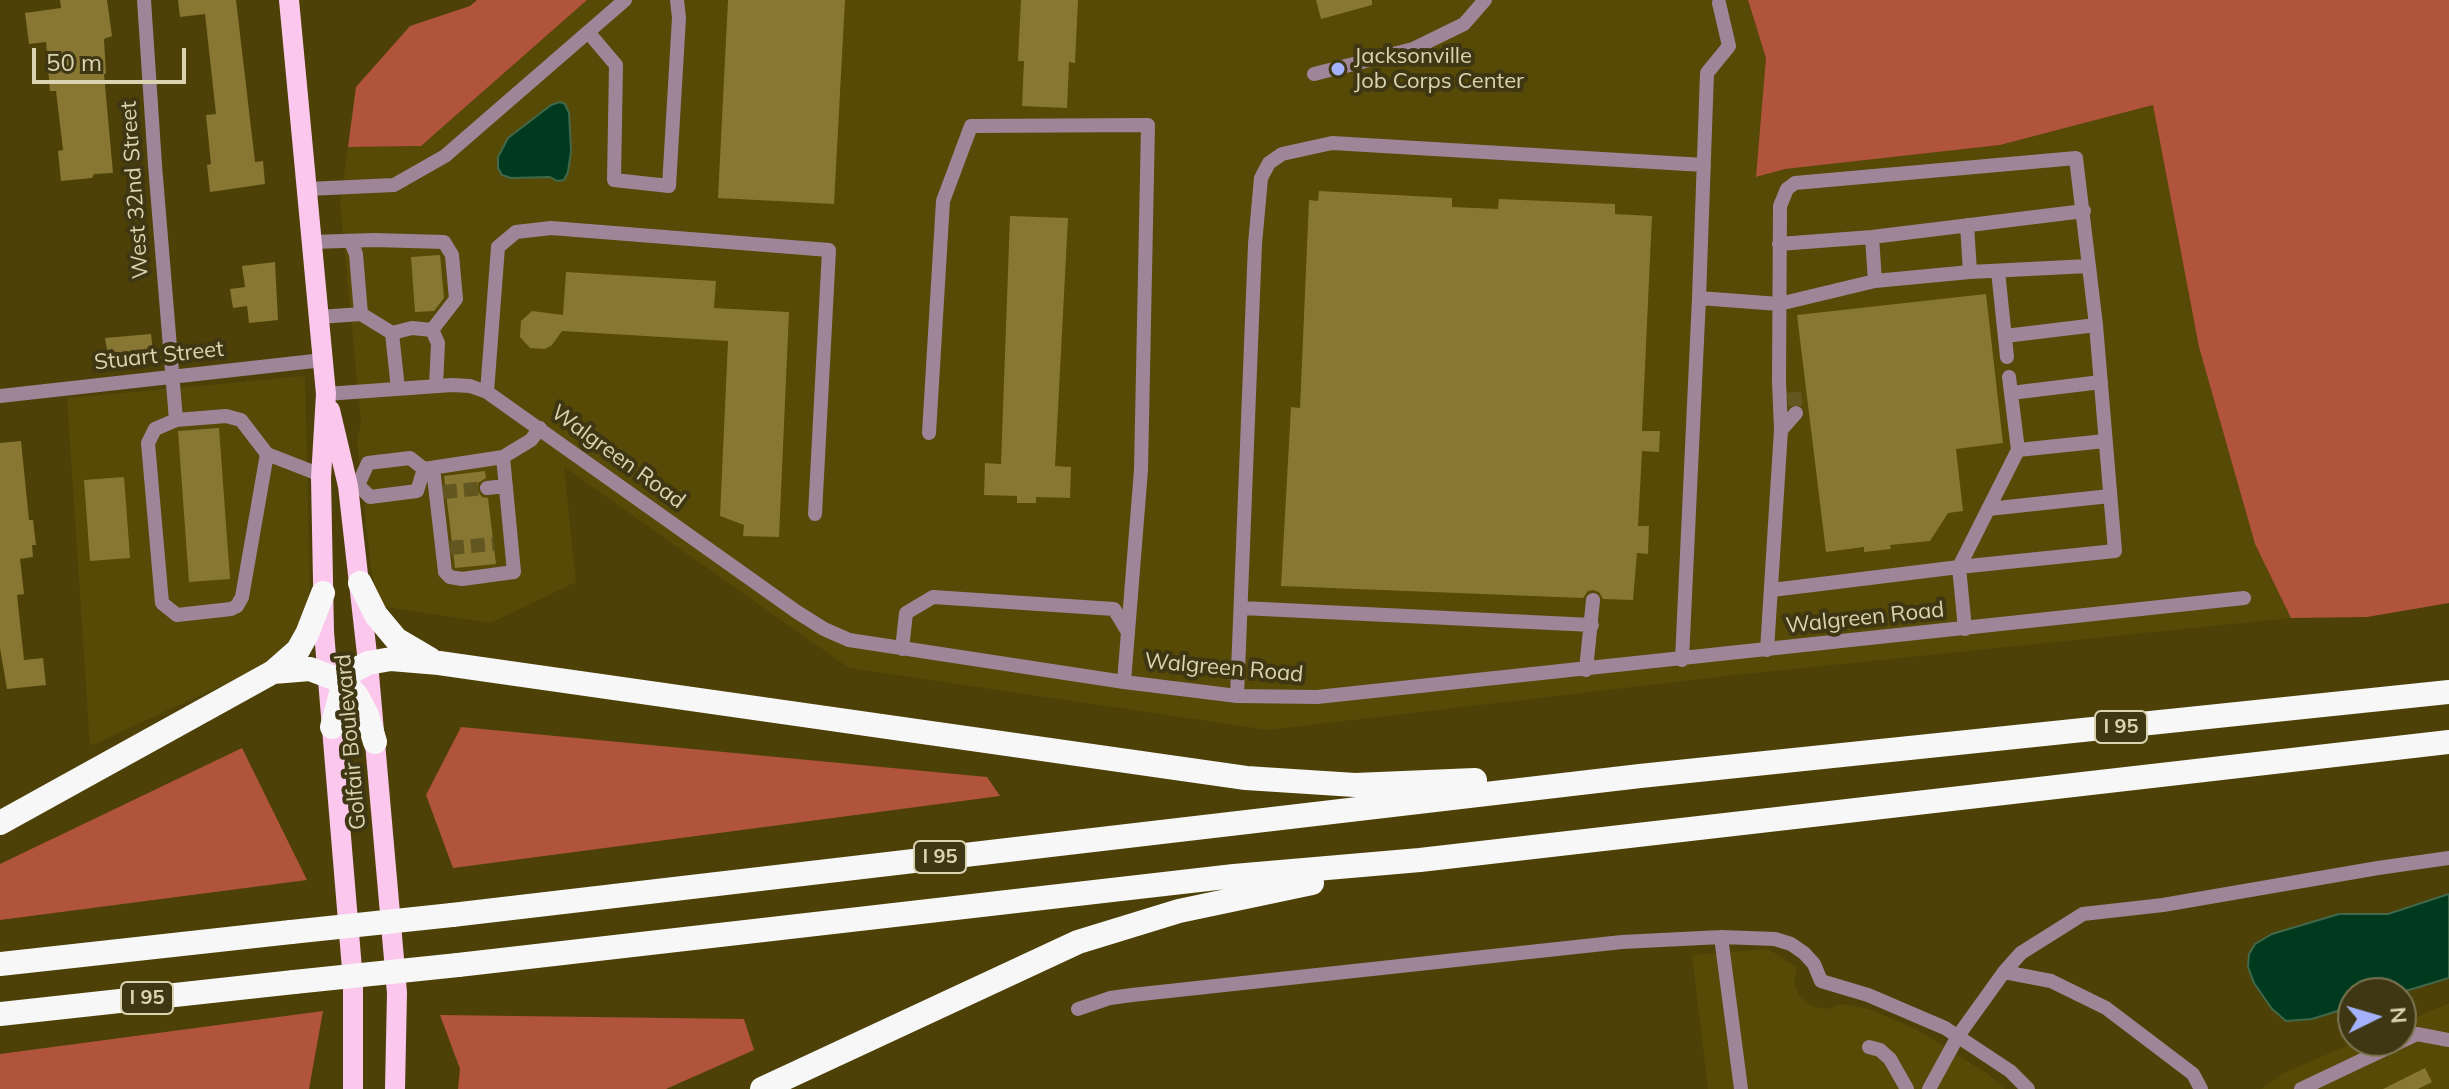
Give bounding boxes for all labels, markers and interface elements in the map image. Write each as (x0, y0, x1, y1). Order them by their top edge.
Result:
scale bar (36, 32, 190, 82)
place label: Jacksonville Job Corps Center (1354, 43, 1524, 94)
text: 50 m (46, 47, 102, 77)
marker: Jacksonville Job Corps Center (1329, 60, 1347, 78)
street label: West 32nd Street (116, 100, 154, 280)
street label: Stuart Street (93, 336, 225, 376)
street label: Walgreen Road (546, 400, 690, 514)
street label: Walgreen Road (1784, 597, 1946, 639)
street label: Walgreen Road (1144, 648, 1304, 688)
street label: Golfair Boulevard (330, 653, 372, 831)
road number: I 95 (2095, 711, 2147, 743)
road number: I 95 (914, 841, 966, 873)
north arrow (2337, 977, 2417, 1057)
road number: I 95 (121, 982, 173, 1014)
text: N (2384, 1006, 2414, 1025)

